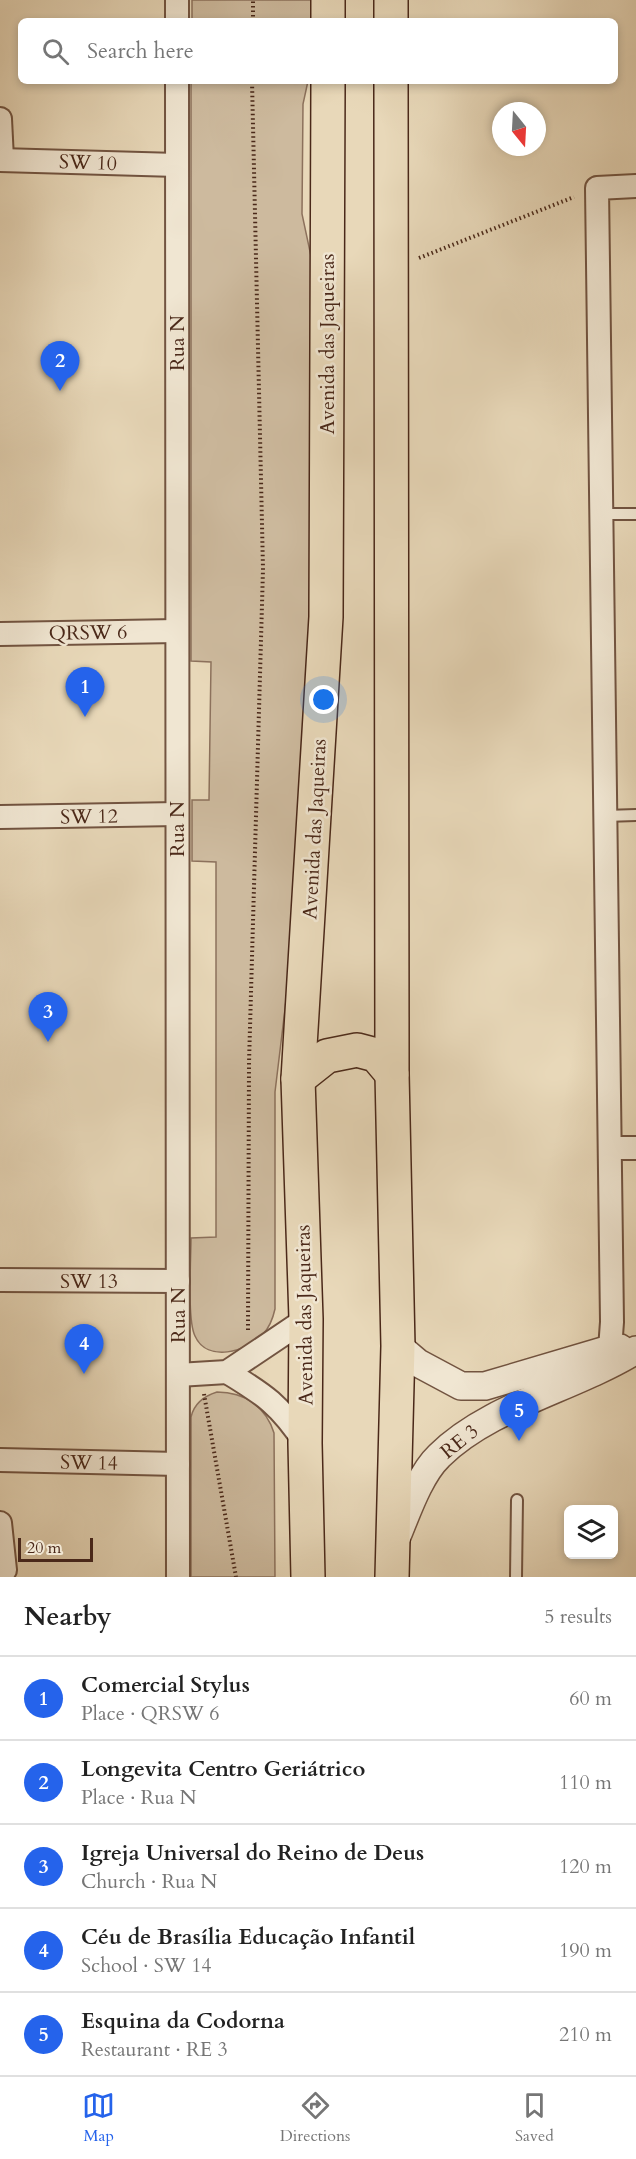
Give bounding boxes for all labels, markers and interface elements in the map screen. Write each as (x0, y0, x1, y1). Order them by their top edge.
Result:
search box (18, 18, 618, 84)
icon: search (39, 35, 72, 68)
text: Search here (87, 36, 194, 66)
north arrow (492, 102, 546, 156)
street label: SW 10 (59, 148, 117, 177)
street label: Avenida das Jaqueiras (314, 254, 341, 434)
street label: Rua N (164, 315, 191, 371)
pin: 2 (40, 342, 80, 391)
street label: QRSW 6 (48, 618, 128, 647)
pin: 1 (66, 668, 104, 717)
your location (309, 685, 338, 714)
street label: Avenida das Jaqueiras (296, 738, 333, 920)
street label: Rua N (164, 801, 191, 857)
street label: SW 12 (60, 802, 118, 831)
pin: 3 (28, 992, 68, 1042)
street label: Avenida das Jaqueiras (289, 1224, 320, 1406)
street label: SW 13 (60, 1268, 118, 1295)
street label: Rua N (165, 1287, 192, 1343)
pin: 4 (64, 1324, 104, 1374)
pin: 5 (500, 1392, 538, 1441)
street label: RE 3 (435, 1418, 484, 1465)
street label: SW 14 (60, 1448, 118, 1477)
map controls (564, 1505, 618, 1559)
button: layers (564, 1505, 618, 1559)
scale bar (18, 1535, 93, 1562)
text: 20 m (27, 1537, 61, 1559)
text: Nearby (24, 1599, 112, 1634)
text: 5 results (544, 1603, 612, 1630)
text: Comercial Stylus (81, 1670, 250, 1700)
text: 1 (38, 1685, 49, 1712)
text: 60 m (569, 1685, 612, 1712)
text: Place · QRSW 6 (81, 1700, 219, 1727)
text: Longevita Centro Geriátrico (81, 1754, 365, 1784)
text: 2 (38, 1769, 49, 1796)
text: 110 m (559, 1769, 612, 1796)
text: Place · Rua N (81, 1784, 197, 1811)
text: Igreja Universal do Reino de Deus (81, 1838, 424, 1868)
text: 3 (38, 1853, 49, 1880)
text: 120 m (559, 1853, 612, 1880)
text: Church · Rua N (81, 1868, 217, 1895)
text: Céu de Brasília Educação Infantil (81, 1922, 415, 1952)
text: 4 (38, 1937, 49, 1964)
text: 190 m (559, 1937, 612, 1964)
text: School · SW 14 (81, 1952, 212, 1979)
text: Esquina da Codorna (81, 2006, 285, 2036)
text: 5 (38, 2021, 49, 2048)
text: 210 m (559, 2021, 612, 2048)
text: Restaurant · RE 3 (81, 2036, 228, 2063)
tab: Map (82, 2089, 115, 2147)
tab: Directions (280, 2089, 350, 2147)
tab: Saved (515, 2089, 554, 2147)

